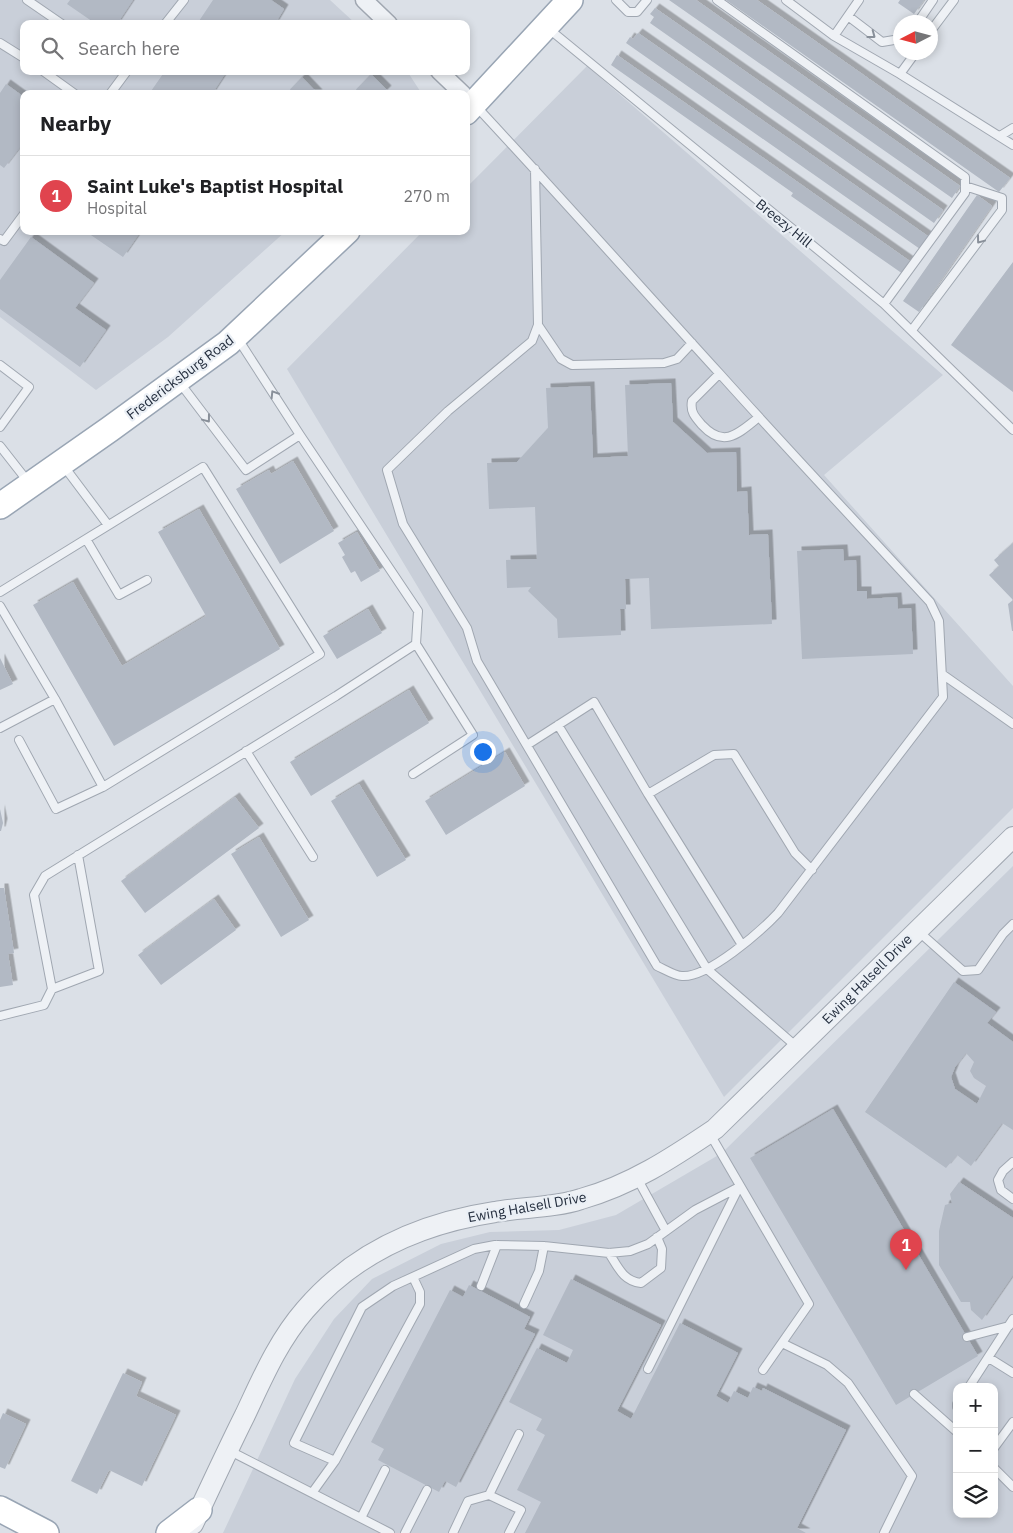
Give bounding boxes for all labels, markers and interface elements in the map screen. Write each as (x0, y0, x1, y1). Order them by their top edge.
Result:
north arrow (893, 15, 938, 60)
search box (20, 20, 470, 75)
one-way arrow (866, 29, 876, 38)
icon: search (38, 34, 66, 62)
text: Search here (78, 36, 180, 60)
text: Nearby (40, 109, 111, 137)
text: Saint Luke's Baptist Hospital (87, 174, 343, 198)
text: 1 (51, 186, 61, 206)
text: 270 m (403, 186, 450, 206)
street label: Breezy Hill (752, 195, 816, 251)
text: Hospital (87, 198, 147, 218)
one-way arrow (977, 234, 986, 244)
street label: Fredericksburg Road (123, 331, 237, 423)
one-way arrow (270, 390, 280, 399)
one-way arrow (201, 413, 210, 423)
your location (470, 739, 496, 765)
street label: Ewing Halsell Drive (818, 930, 916, 1028)
street label: Ewing Halsell Drive (466, 1188, 588, 1226)
pin: 1 (890, 1229, 922, 1270)
map controls (953, 1383, 998, 1518)
button: + (953, 1383, 998, 1428)
button: − (953, 1428, 998, 1473)
button: layers (953, 1473, 998, 1518)

